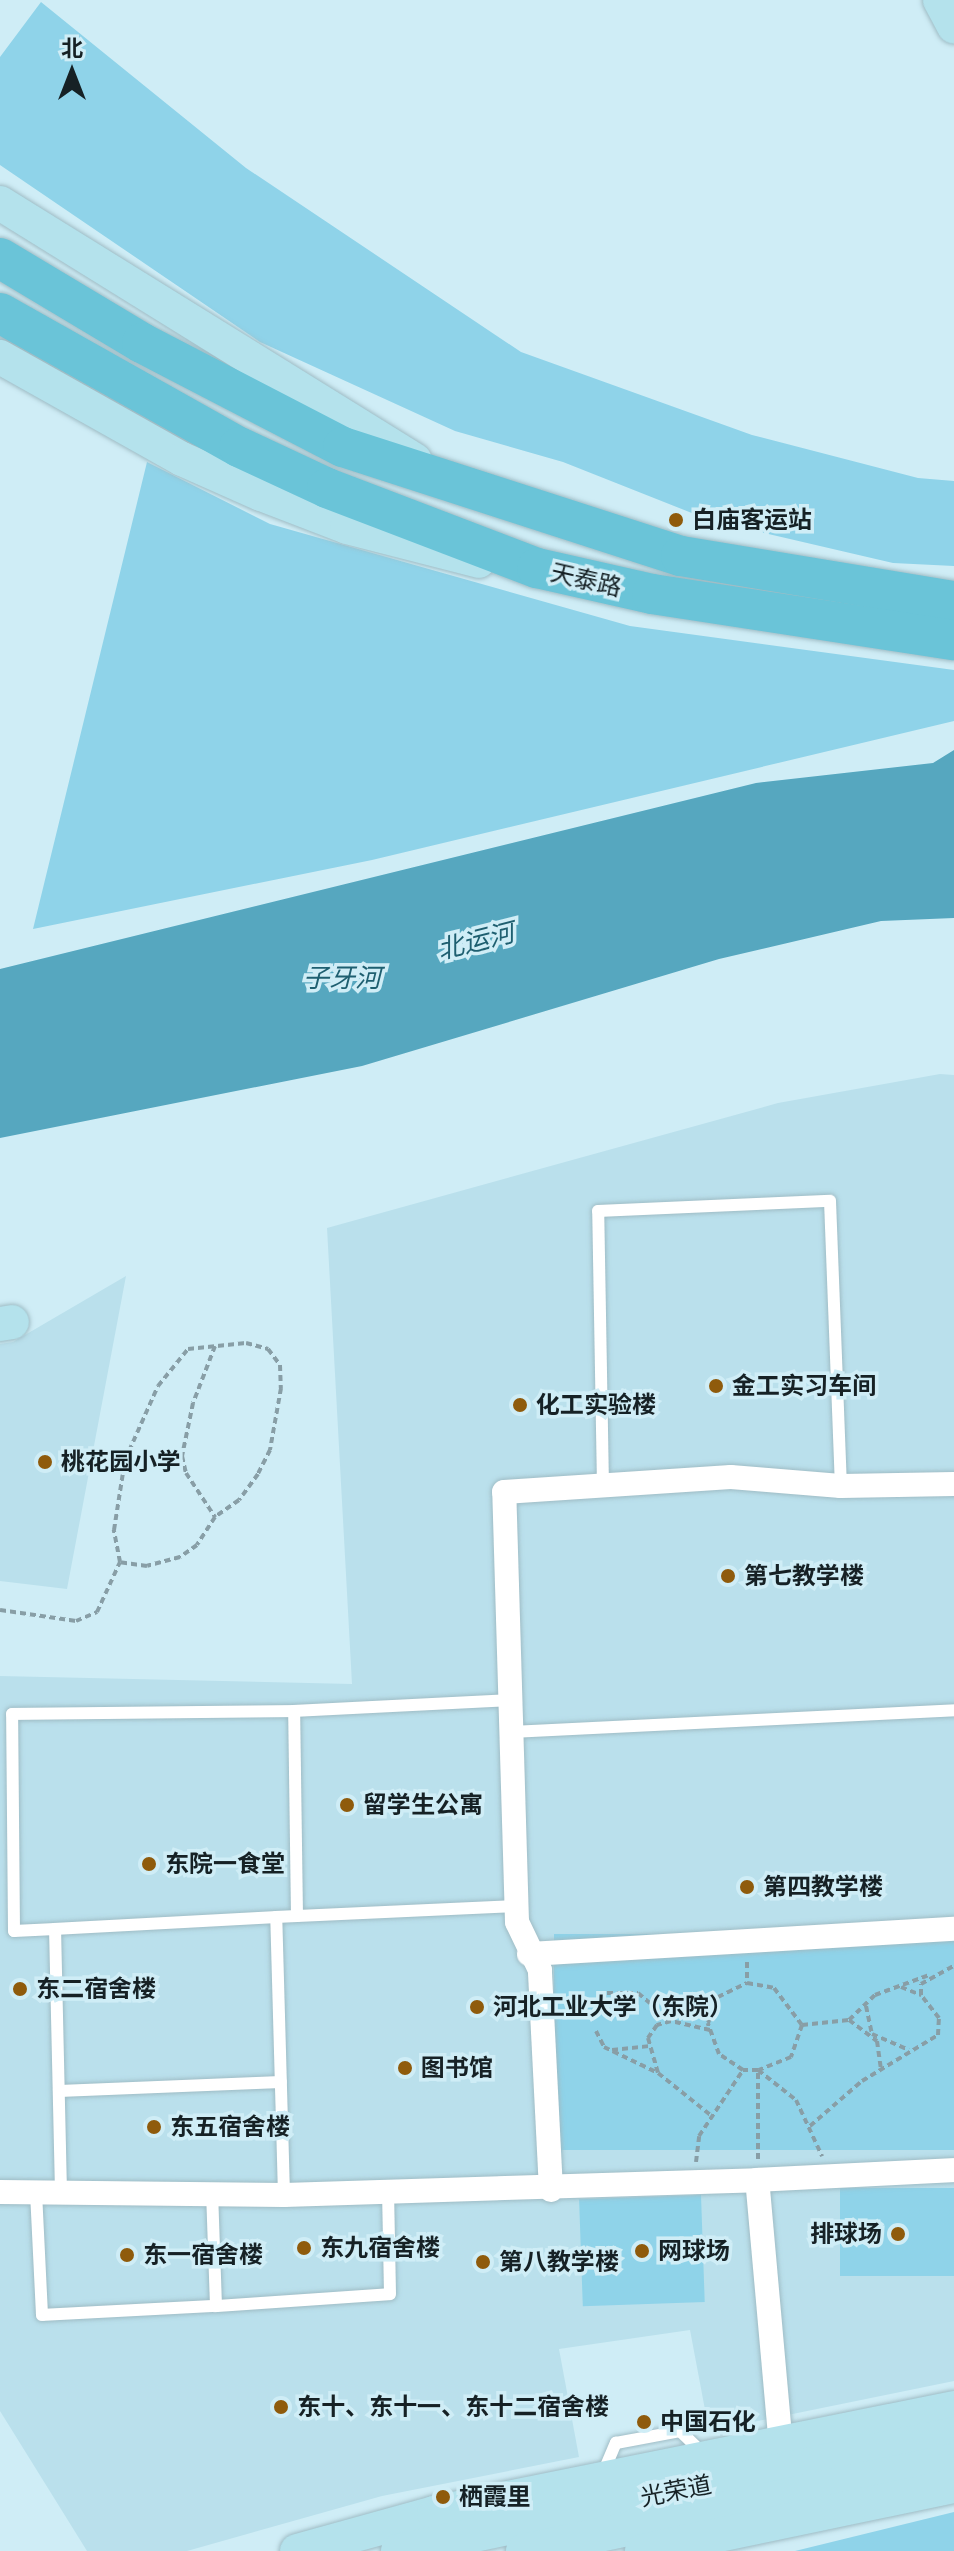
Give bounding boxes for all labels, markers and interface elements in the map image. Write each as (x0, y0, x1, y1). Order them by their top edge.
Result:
north arrow (32, 32, 112, 112)
text: 北 (61, 35, 83, 61)
place label: 白庙客运站 (692, 506, 812, 534)
marker: 白庙客运站 (667, 511, 685, 529)
street label: 天泰路 (548, 558, 624, 602)
water label: 北运河 (434, 917, 518, 967)
water label: 子牙河 (303, 963, 381, 995)
place label: 金工实习车间 (732, 1372, 876, 1400)
marker: 金工实习车间 (707, 1377, 725, 1395)
place label: 化工实验楼 (536, 1391, 656, 1419)
marker: 化工实验楼 (511, 1396, 529, 1414)
place label: 桃花园小学 (61, 1448, 181, 1476)
marker: 桃花园小学 (36, 1453, 54, 1471)
place label: 第七教学楼 (744, 1562, 864, 1590)
marker: 第七教学楼 (719, 1567, 737, 1585)
place label: 留学生公寓 (363, 1791, 483, 1819)
marker: 留学生公寓 (338, 1796, 356, 1814)
place label: 东院一食堂 (165, 1850, 285, 1878)
marker: 东院一食堂 (140, 1855, 158, 1873)
place label: 第四教学楼 (763, 1873, 883, 1901)
marker: 第四教学楼 (738, 1878, 756, 1896)
place label: 东二宿舍楼 (36, 1975, 156, 2003)
marker: 东二宿舍楼 (11, 1980, 29, 1998)
place label: 河北工业大学（东院） (493, 1993, 733, 2021)
marker: 河北工业大学（东院） (468, 1998, 486, 2016)
place label: 图书馆 (421, 2054, 493, 2082)
marker: 图书馆 (396, 2059, 414, 2077)
place label: 东五宿舍楼 (170, 2113, 290, 2141)
marker: 东五宿舍楼 (145, 2118, 163, 2136)
place label: 排球场 (810, 2220, 882, 2248)
marker: 排球场 (889, 2225, 907, 2243)
place label: 东九宿舍楼 (320, 2234, 440, 2262)
place label: 网球场 (658, 2237, 730, 2265)
marker: 东九宿舍楼 (295, 2239, 313, 2257)
place label: 东一宿舍楼 (143, 2241, 263, 2269)
marker: 网球场 (633, 2242, 651, 2260)
marker: 东一宿舍楼 (118, 2246, 136, 2264)
place label: 第八教学楼 (499, 2248, 619, 2276)
marker: 第八教学楼 (474, 2253, 492, 2271)
place label: 东十、东十一、东十二宿舍楼 (297, 2393, 609, 2421)
marker: 东十、东十一、东十二宿舍楼 (272, 2398, 290, 2416)
place label: 中国石化 (660, 2408, 756, 2436)
marker: 中国石化 (635, 2413, 653, 2431)
street label: 光荣道 (638, 2470, 714, 2512)
place label: 栖霞里 (459, 2483, 531, 2511)
marker: 栖霞里 (434, 2488, 452, 2506)

